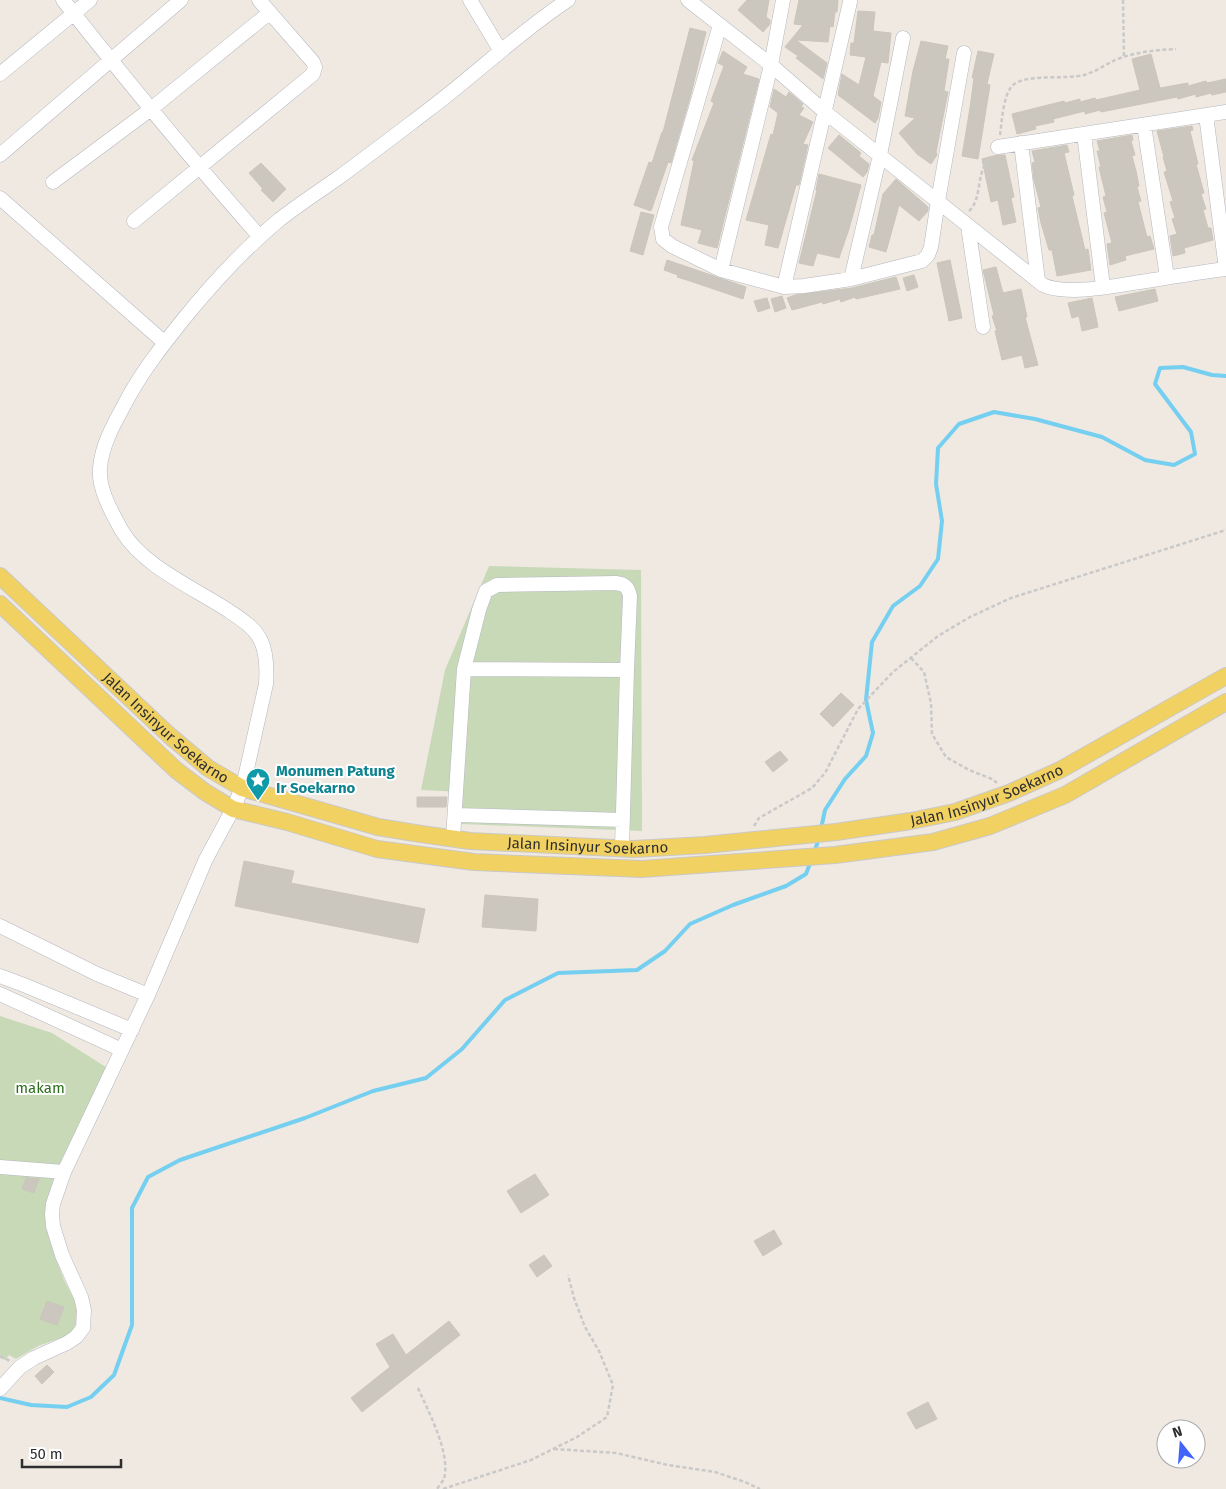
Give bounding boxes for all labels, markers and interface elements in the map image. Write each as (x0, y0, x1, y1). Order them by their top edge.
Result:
street label: Jalan Insinyur Soekarno (99, 668, 232, 787)
street label: Jalan Insinyur Soekarno (909, 761, 1066, 830)
place label: Monumen Patung Ir Soekarno (276, 762, 395, 797)
place icon: Monumen Patung Ir Soekarno (245, 767, 271, 801)
street label: Jalan Insinyur Soekarno (507, 834, 669, 858)
park label: makam (15, 1079, 65, 1097)
north arrow (1156, 1419, 1206, 1469)
text: N (1170, 1423, 1184, 1442)
scale bar (22, 1436, 121, 1468)
text: 50 m (30, 1445, 63, 1463)

